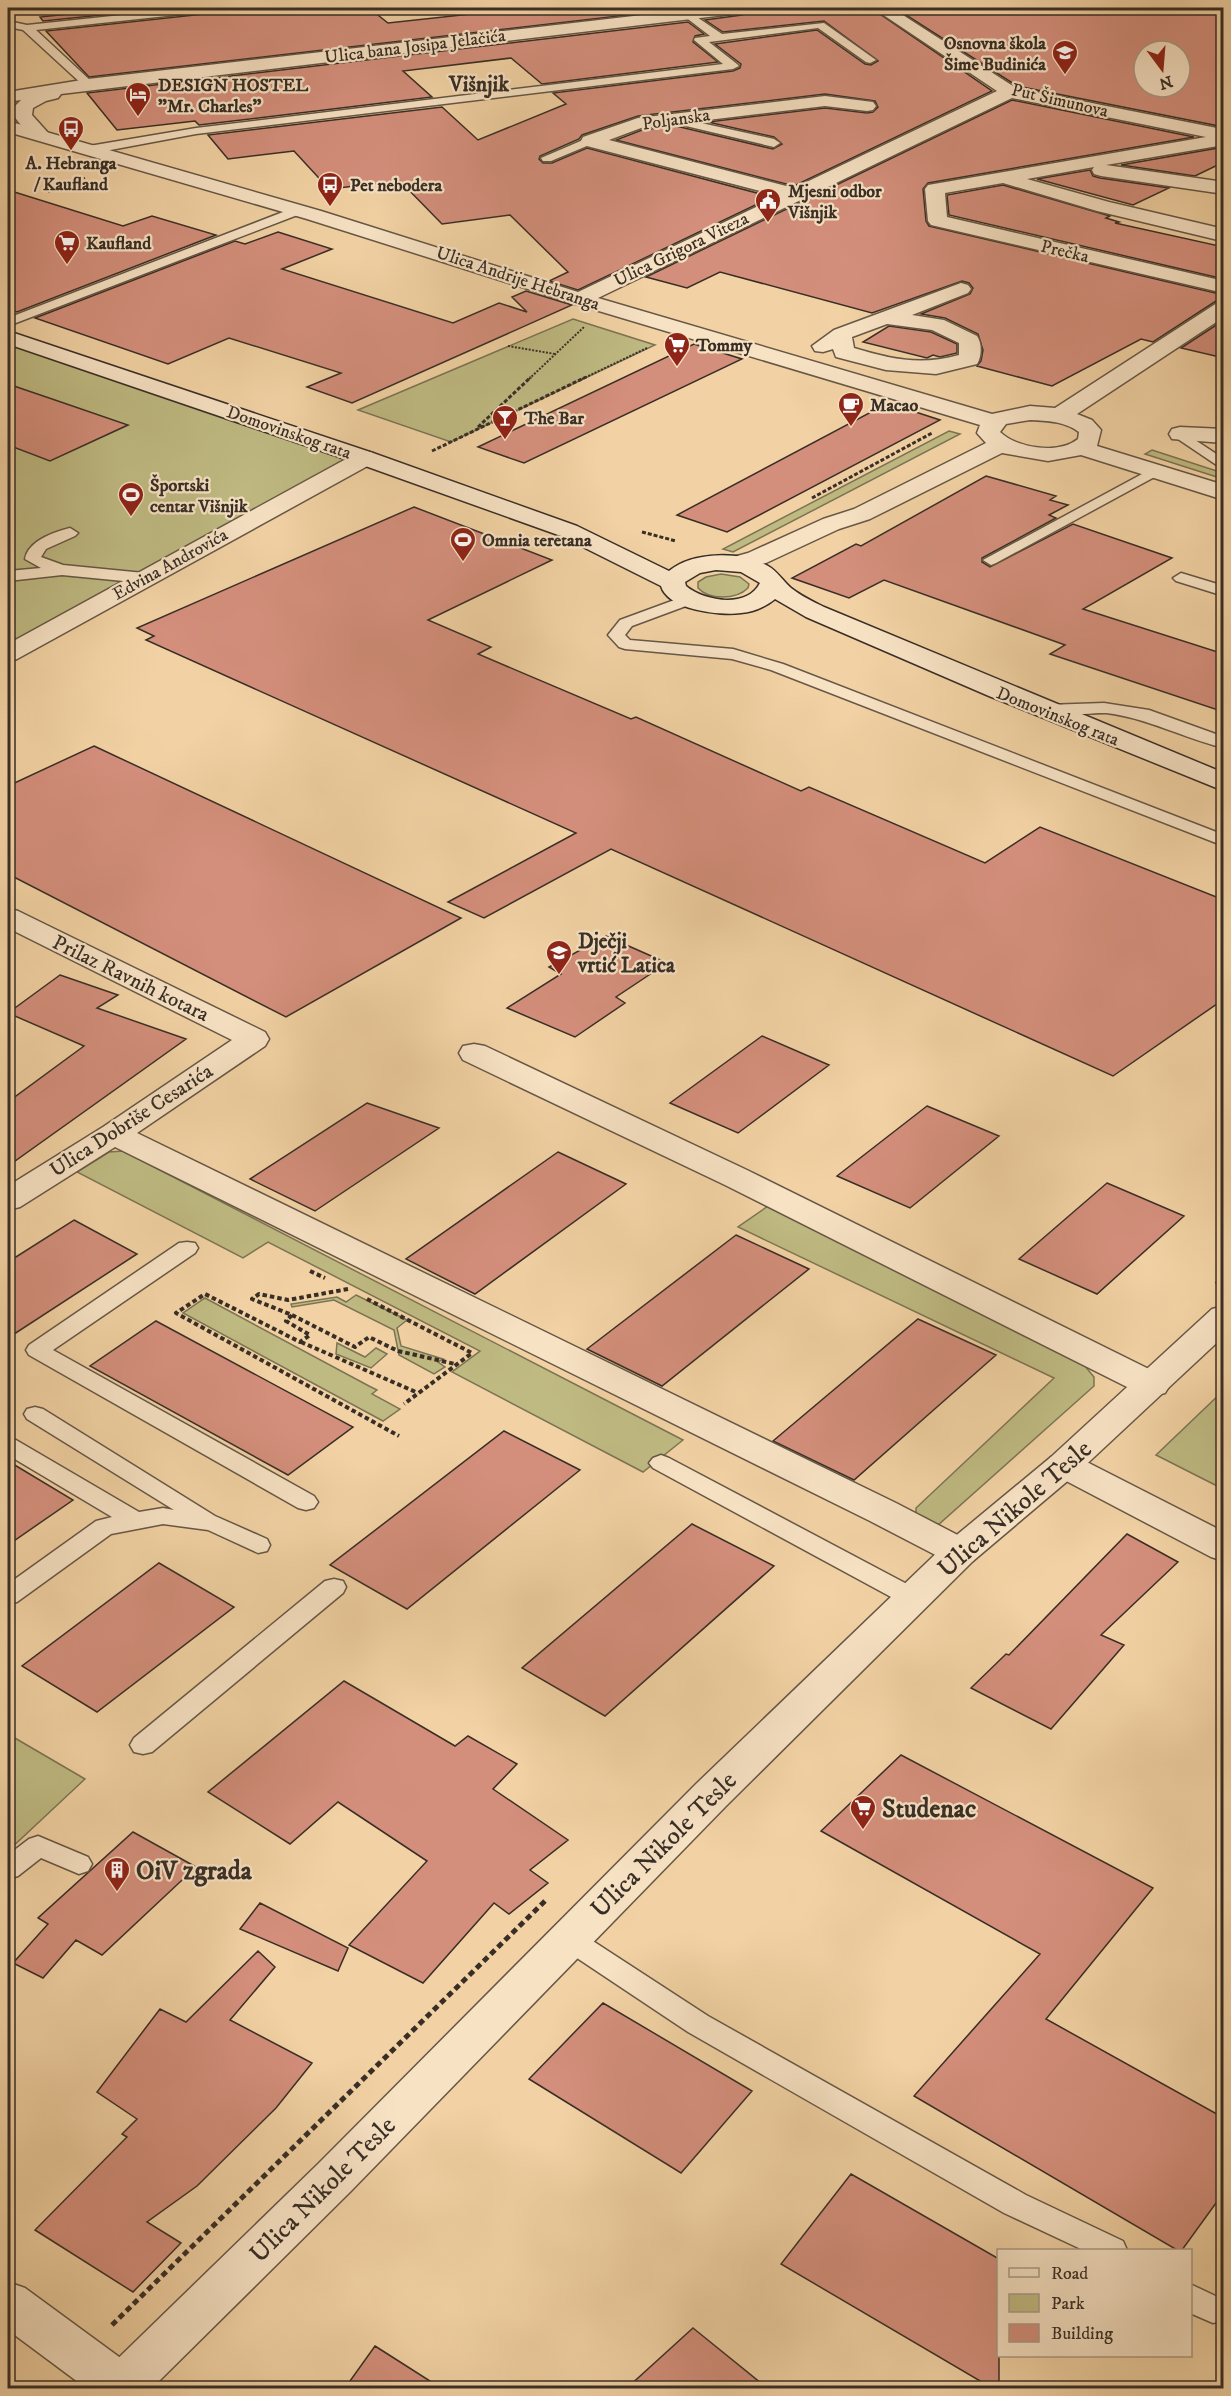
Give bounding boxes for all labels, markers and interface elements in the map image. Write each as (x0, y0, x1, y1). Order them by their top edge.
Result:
street label: Ulica bana Josipa Jelačića (323, 25, 507, 69)
place label: Osnovna škola Šime Budinića (944, 33, 1046, 76)
school or university icon: Osnovna škola Šime Budinića (1050, 38, 1080, 76)
north arrow (1132, 39, 1192, 99)
district label: Višnjik (448, 71, 510, 99)
text: N (1157, 71, 1175, 94)
place label: DESIGN HOSTEL "Mr. Charles" (158, 75, 309, 118)
street label: Put Šimunova (1009, 78, 1111, 123)
hotel icon: DESIGN HOSTEL "Mr. Charles" (123, 80, 153, 118)
street label: Poljanska (641, 104, 712, 136)
bus stop icon: A. Hebranga / Kaufland (56, 114, 86, 152)
place label: A. Hebranga / Kaufland (25, 153, 117, 196)
bus stop icon: Pet nebodera (315, 170, 345, 208)
place label: Pet nebodera (350, 175, 442, 197)
place label: Mjesni odbor Višnjik (787, 181, 882, 224)
public building icon: Mjesni odbor Višnjik (753, 186, 783, 224)
street label: Ulica Grigora Viteza (610, 208, 753, 292)
supermarket icon: Kaufland (52, 228, 82, 266)
place label: Kaufland (86, 233, 152, 255)
street label: Prečka (1038, 236, 1091, 268)
street label: Ulica Andrije Hebranga (433, 242, 603, 316)
supermarket icon: Tommy (662, 330, 692, 368)
place label: Tommy (695, 335, 752, 357)
cafe icon: Macao (836, 390, 866, 428)
place label: Macao (870, 395, 918, 417)
street label: Domovinskog rata (224, 401, 354, 465)
bar icon: The Bar (490, 403, 520, 441)
place label: The Bar (523, 408, 584, 430)
place label: Športski centar Višnjik (150, 474, 249, 518)
sports icon: Športski centar Višnjik (116, 480, 146, 518)
street label: Edvina Androvića (109, 524, 232, 606)
sports icon: Omnia teretana (448, 525, 478, 563)
place label: Omnia teretana (482, 530, 592, 552)
street label: Domovinskog rata (993, 682, 1122, 752)
place label: Dječji vrtić Latica (577, 929, 676, 979)
street label: Prilaz Ravnih kotara (48, 930, 213, 1028)
school or university icon: Dječji vrtić Latica (544, 938, 574, 976)
street label: Ulica Dobriše Cesarića (45, 1058, 218, 1183)
street label: Ulica Nikole Tesle (931, 1433, 1099, 1585)
street label: Ulica Nikole Tesle (584, 1765, 744, 1925)
supermarket icon: Studenac (848, 1793, 878, 1831)
place label: Studenac (882, 1793, 976, 1826)
building icon: OiV zgrada (102, 1855, 132, 1893)
place label: OiV zgrada (136, 1855, 253, 1888)
street label: Ulica Nikole Tesle (243, 2110, 403, 2270)
legend (997, 2249, 1192, 2357)
text: Road (1051, 2263, 1088, 2285)
text: Park (1051, 2293, 1085, 2315)
text: Building (1051, 2323, 1113, 2345)

